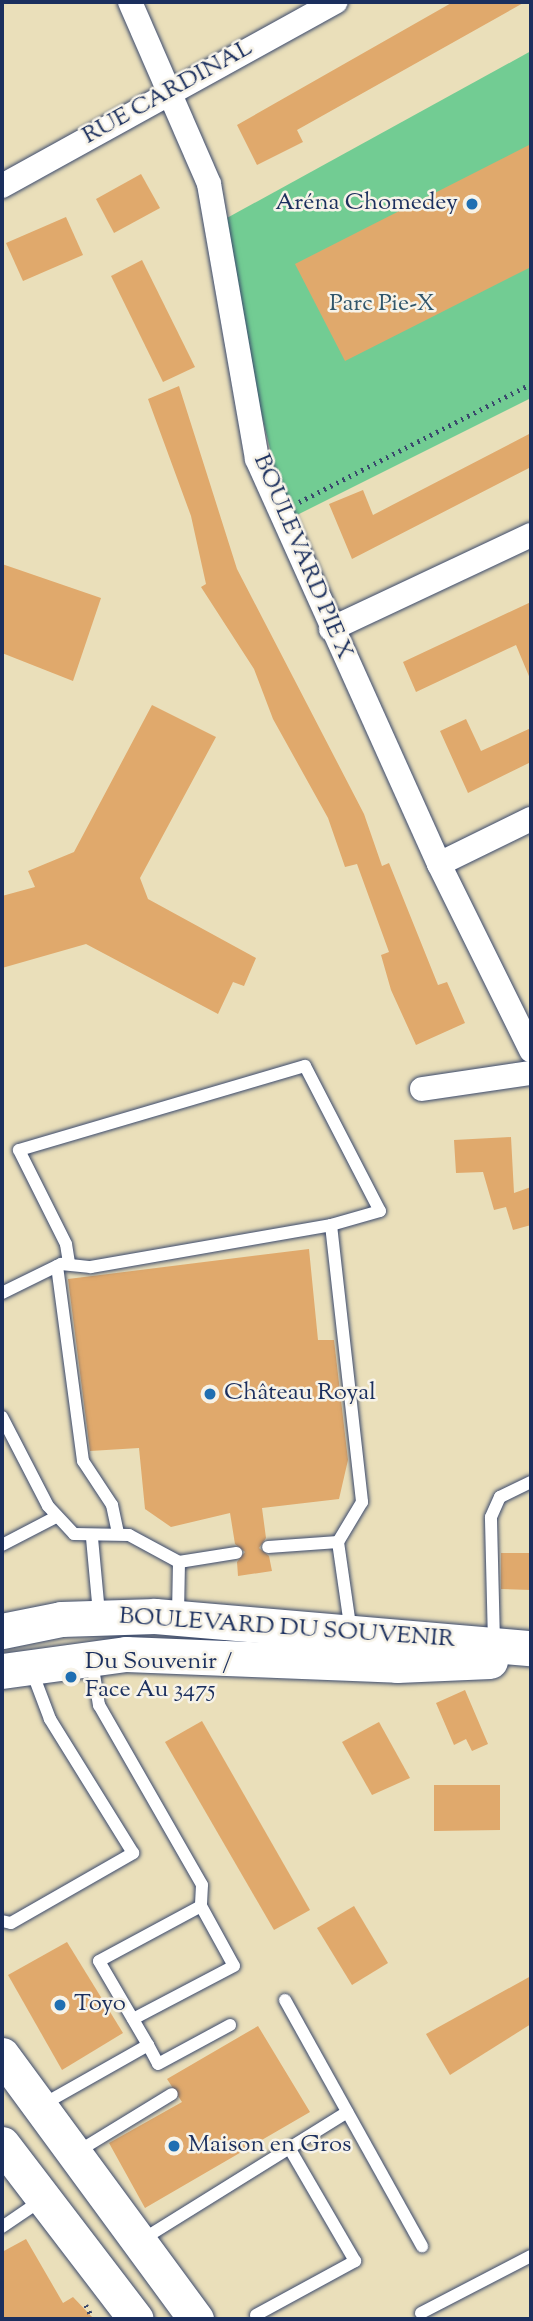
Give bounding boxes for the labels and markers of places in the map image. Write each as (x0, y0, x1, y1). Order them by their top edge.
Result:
place label: Aréna Chomedey (275, 190, 458, 218)
marker: Aréna Chomedey (464, 196, 480, 212)
place label: Château Royal (224, 1380, 376, 1408)
marker: Château Royal (202, 1386, 218, 1402)
place label: Du Souvenir / Face Au 3475 (85, 1649, 232, 1705)
marker: Du Souvenir / Face Au 3475 (63, 1669, 79, 1685)
place label: Toyo (74, 1991, 126, 2019)
marker: Toyo (52, 1997, 68, 2013)
place label: Maison en Gros (188, 2132, 351, 2160)
marker: Maison en Gros (166, 2138, 182, 2154)

